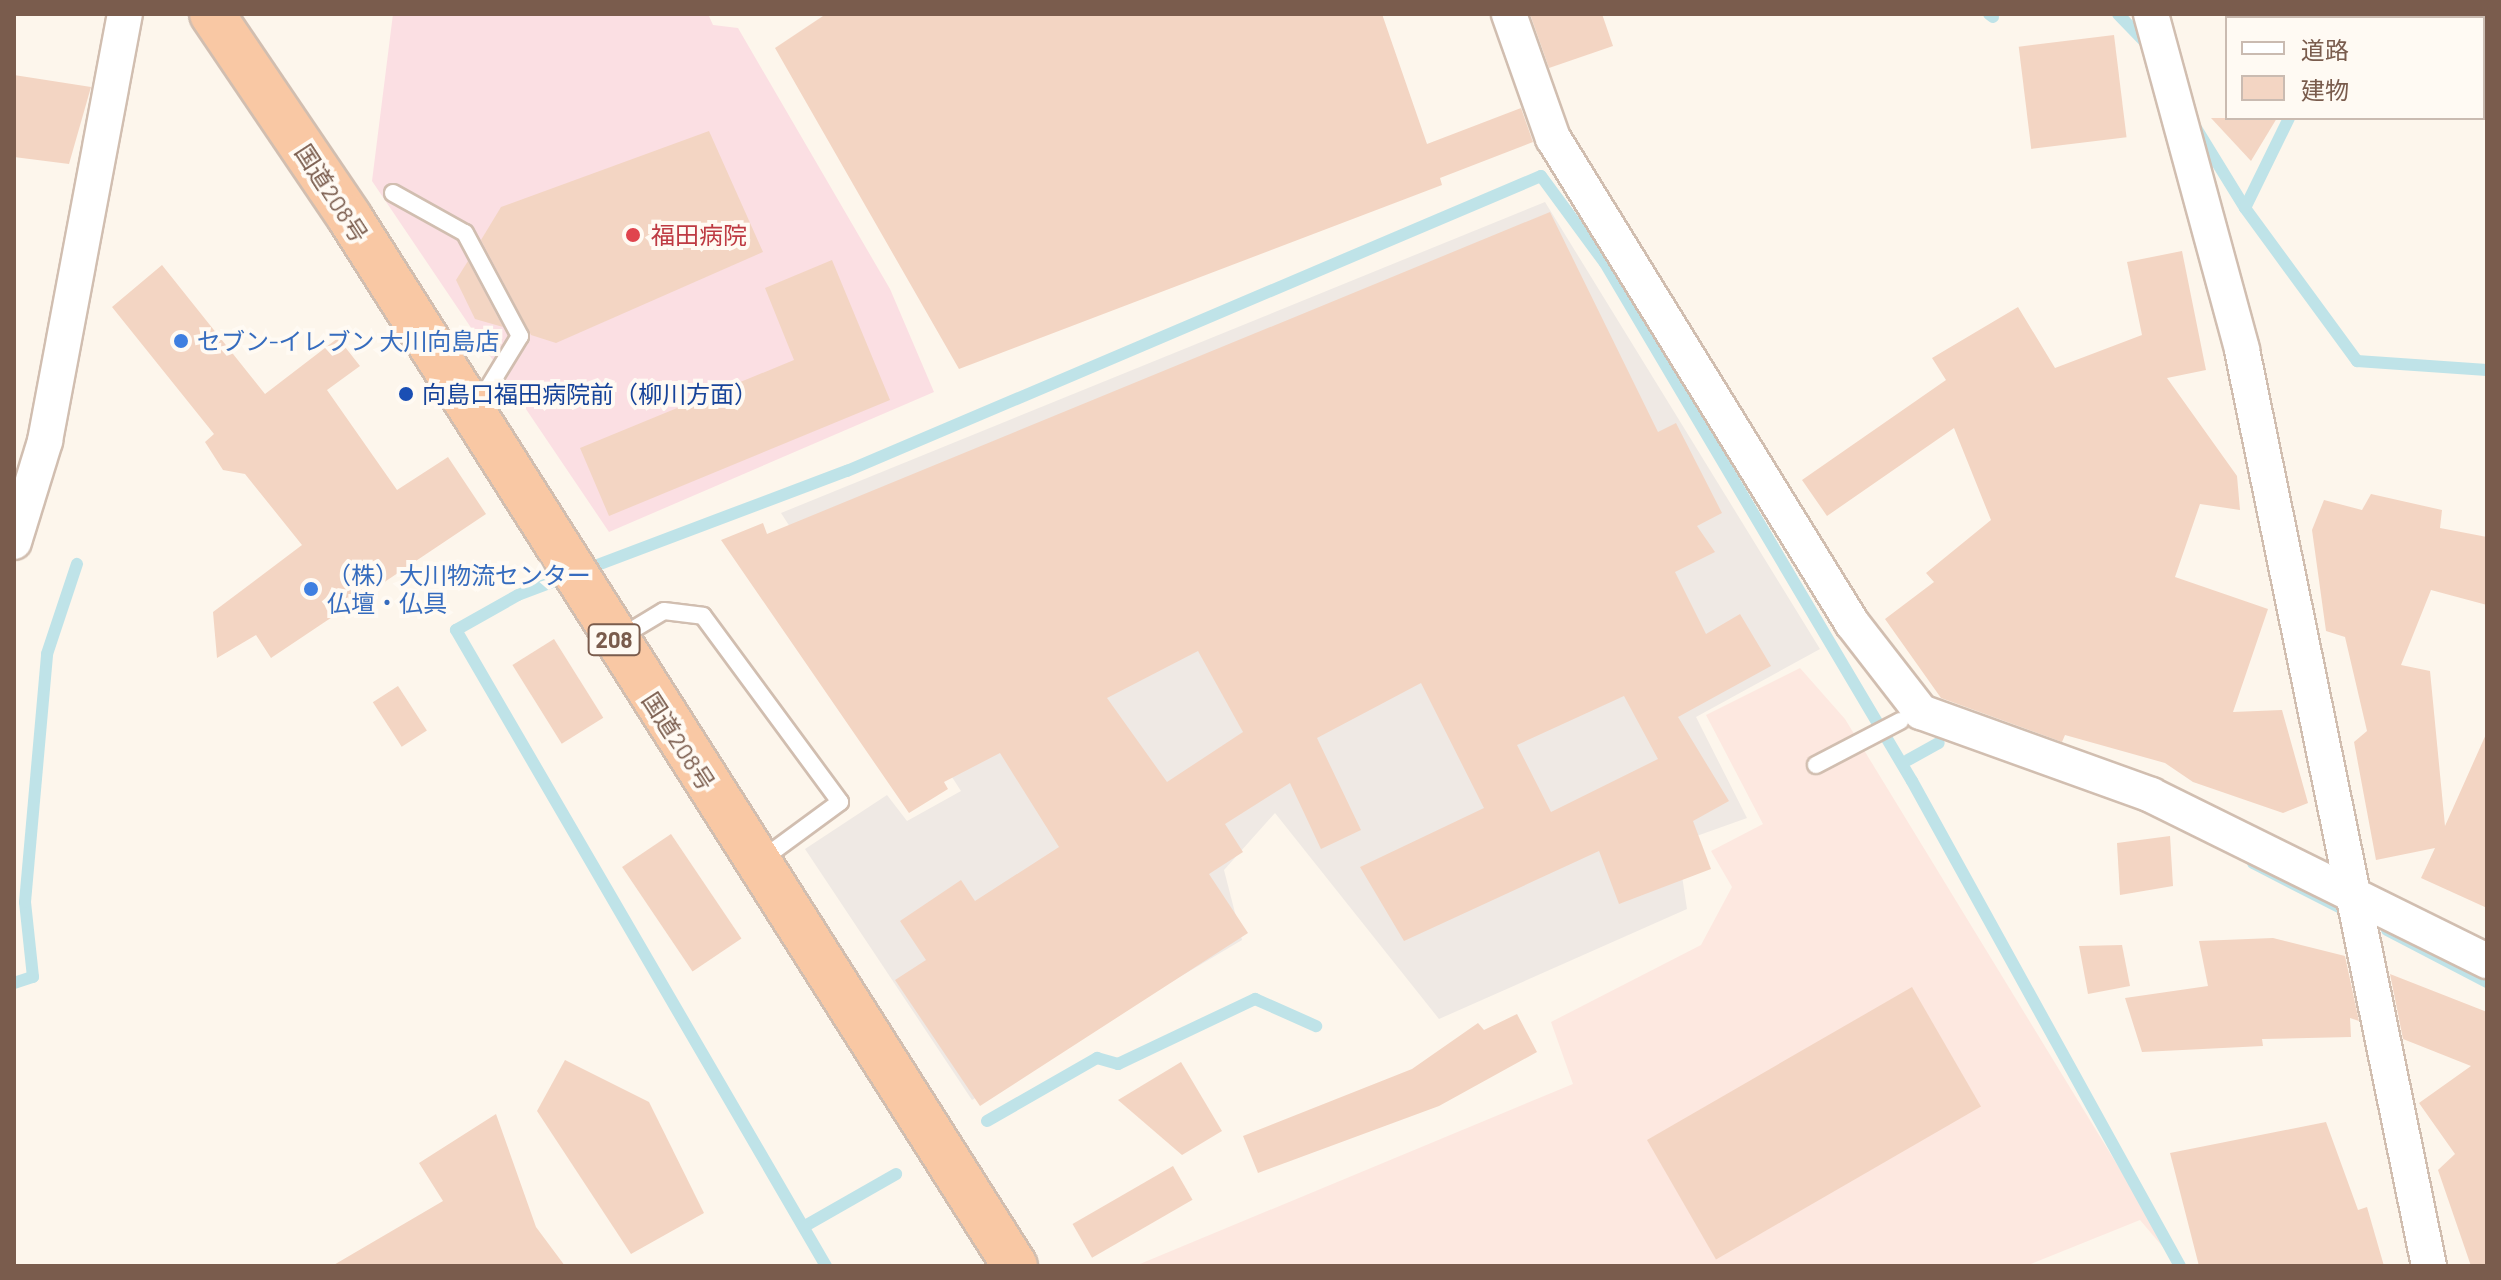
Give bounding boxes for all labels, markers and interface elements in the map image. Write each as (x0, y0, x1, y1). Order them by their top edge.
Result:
legend (2225, 16, 2485, 120)
text: 道路 (2301, 35, 2349, 64)
text: 建物 (2301, 75, 2349, 104)
street label: 国道208号 (290, 139, 374, 247)
place label: 福田病院 (651, 221, 747, 249)
marker: 福田病院 (622, 224, 644, 246)
place label: セブン-イレブン 大川向島店 (197, 327, 499, 355)
marker: セブン-イレブン 大川向島店 (172, 332, 190, 350)
place label: 向島口福田病院前（柳川方面） (422, 380, 758, 408)
marker: 向島口福田病院前（柳川方面） (397, 385, 415, 403)
place label: （株）大川物流センター 仏壇・仏具 (327, 561, 591, 617)
marker: （株）大川物流センター 仏壇・仏具 (302, 580, 320, 598)
road number: 208 (586, 622, 642, 658)
street label: 国道208号 (637, 687, 721, 795)

